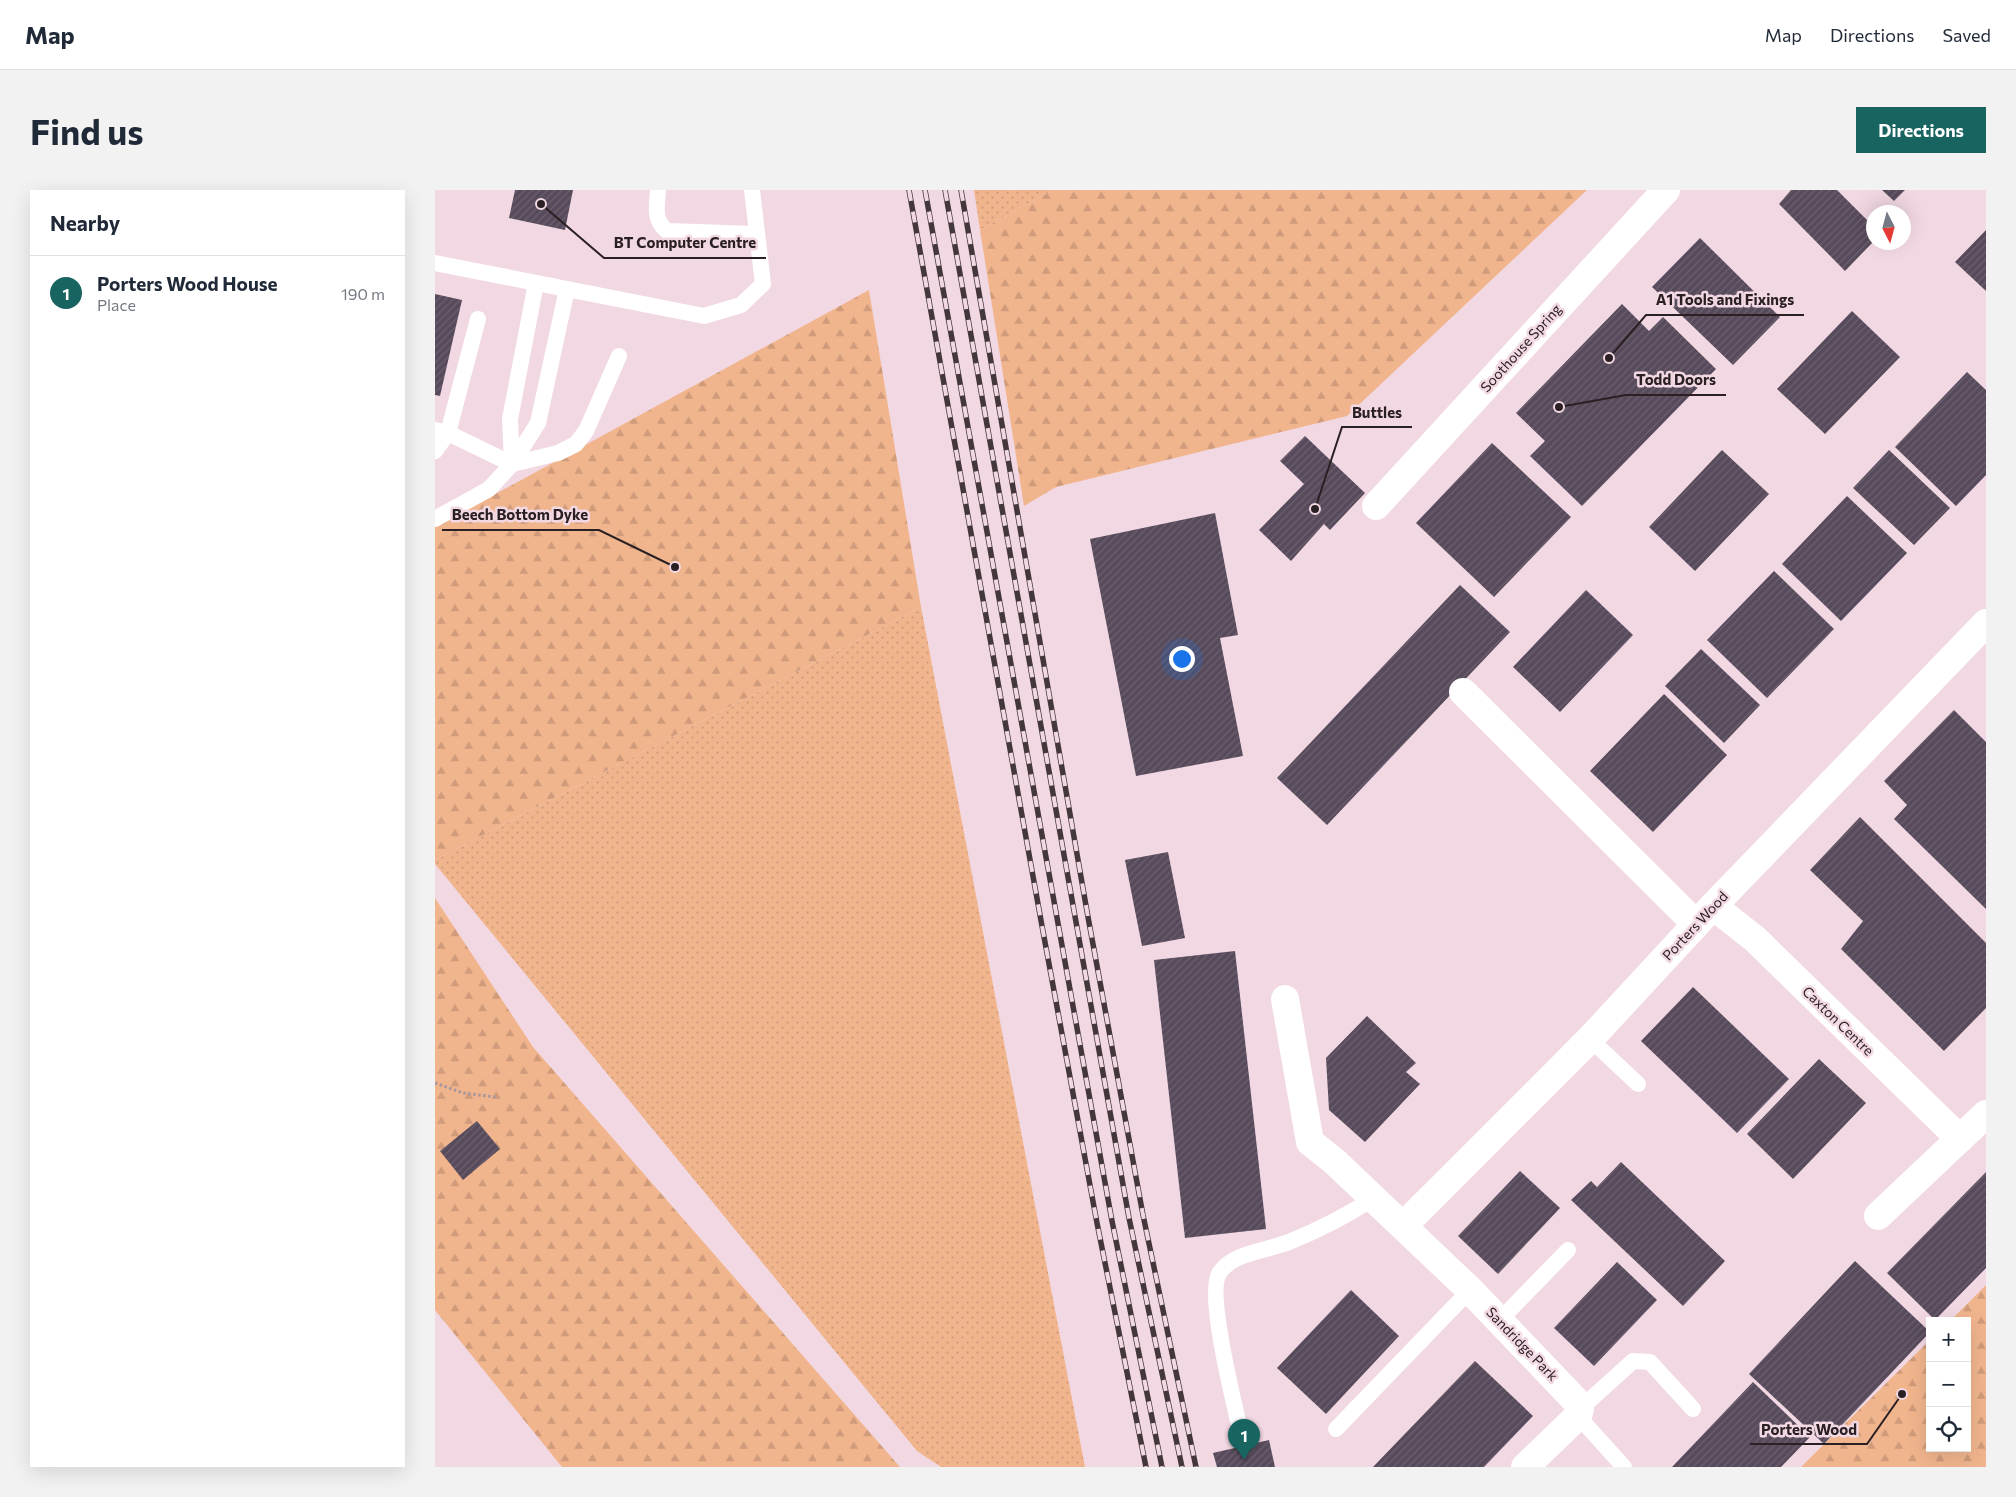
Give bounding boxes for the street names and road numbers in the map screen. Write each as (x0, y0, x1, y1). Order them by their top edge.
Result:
street label: Soothouse Spring (1477, 300, 1565, 395)
street label: Porters Wood (1658, 888, 1731, 964)
street label: Caxton Centre (1799, 982, 1878, 1059)
street label: Sandridge Park (1483, 1303, 1562, 1384)

